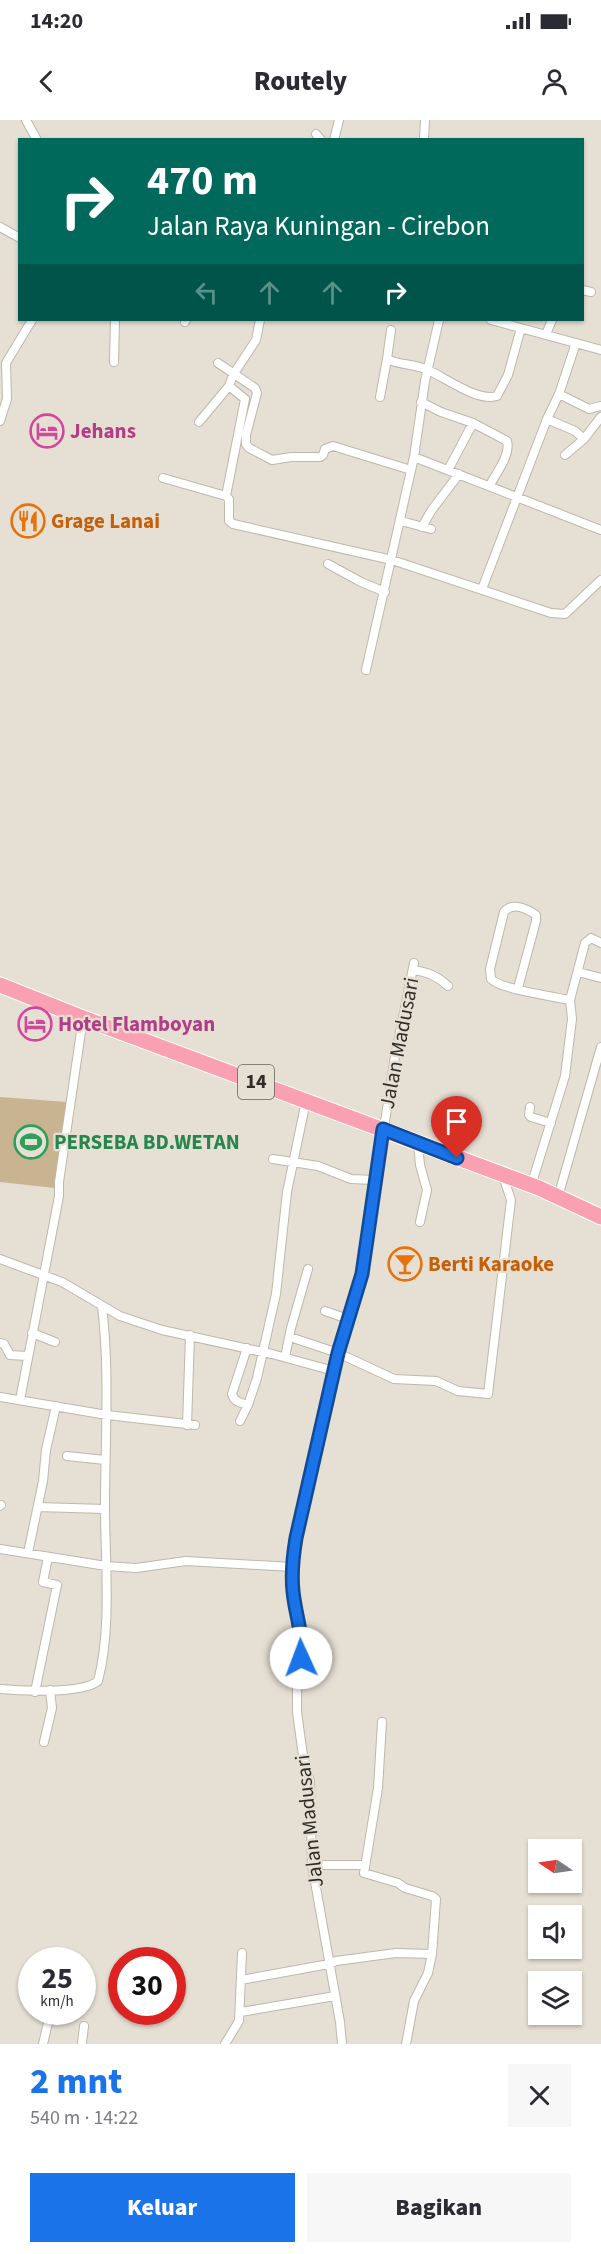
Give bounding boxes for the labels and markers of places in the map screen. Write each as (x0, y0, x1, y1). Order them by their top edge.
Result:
hotel icon: Jehans (29, 413, 65, 449)
place label: Jehans (70, 416, 136, 446)
restaurant icon: Grage Lanai (10, 503, 46, 539)
place label: Grage Lanai (51, 506, 160, 536)
hotel icon: Hotel Flamboyan (17, 1006, 53, 1042)
place label: Hotel Flamboyan (58, 1009, 215, 1039)
pin (431, 1096, 482, 1158)
sports icon: PERSEBA BD.WETAN (13, 1124, 49, 1160)
place label: PERSEBA BD.WETAN (54, 1127, 240, 1157)
bar icon: Berti Karaoke (387, 1246, 423, 1282)
place label: Berti Karaoke (428, 1249, 554, 1279)

